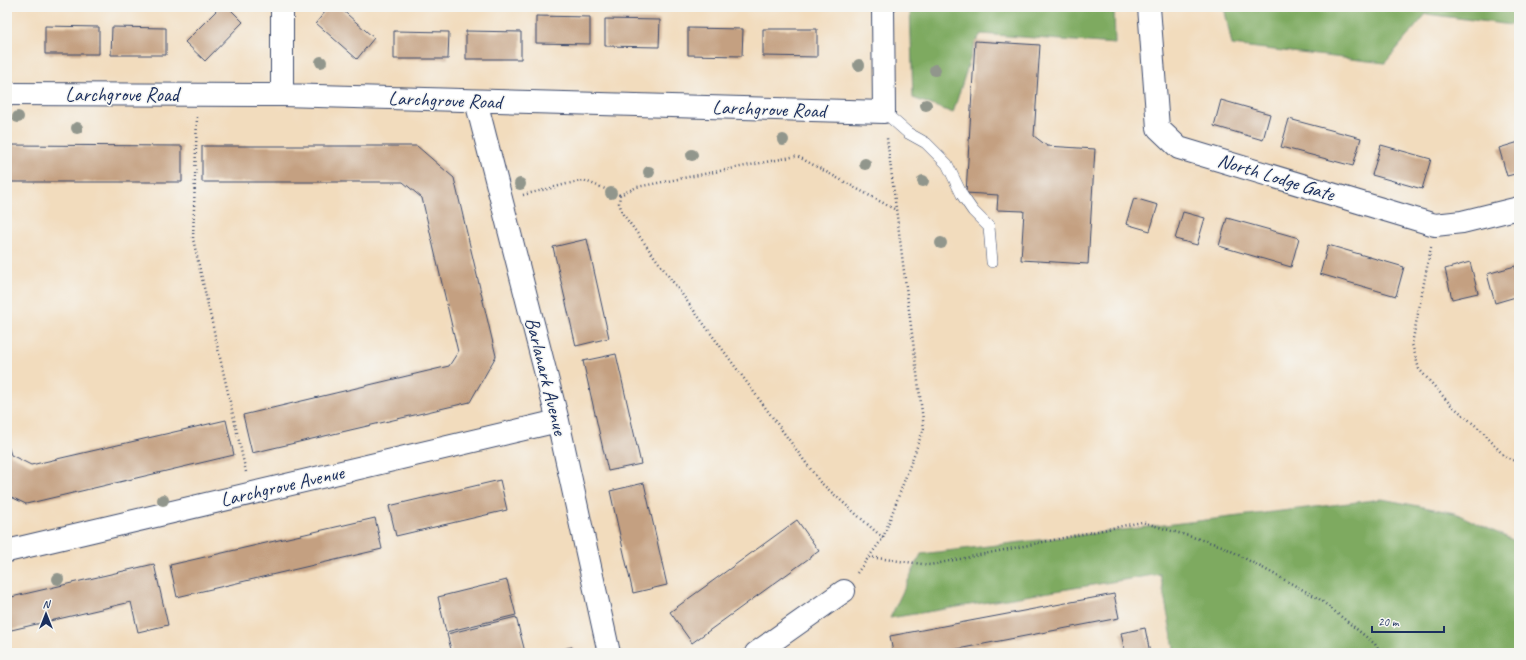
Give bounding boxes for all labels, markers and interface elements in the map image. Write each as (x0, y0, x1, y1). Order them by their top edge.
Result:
street label: Larchgrove Road (65, 82, 182, 107)
street label: Larchgrove Road (388, 86, 505, 115)
street label: Larchgrove Road (712, 95, 829, 124)
street label: North Lodge Gate (1215, 147, 1339, 207)
street label: Barlanark Avenue (519, 315, 573, 439)
street label: Larchgrove Avenue (218, 459, 348, 512)
north arrow (26, 594, 66, 634)
text: N (43, 597, 52, 611)
scale bar (1372, 608, 1444, 634)
text: 20 m (1378, 614, 1400, 630)

